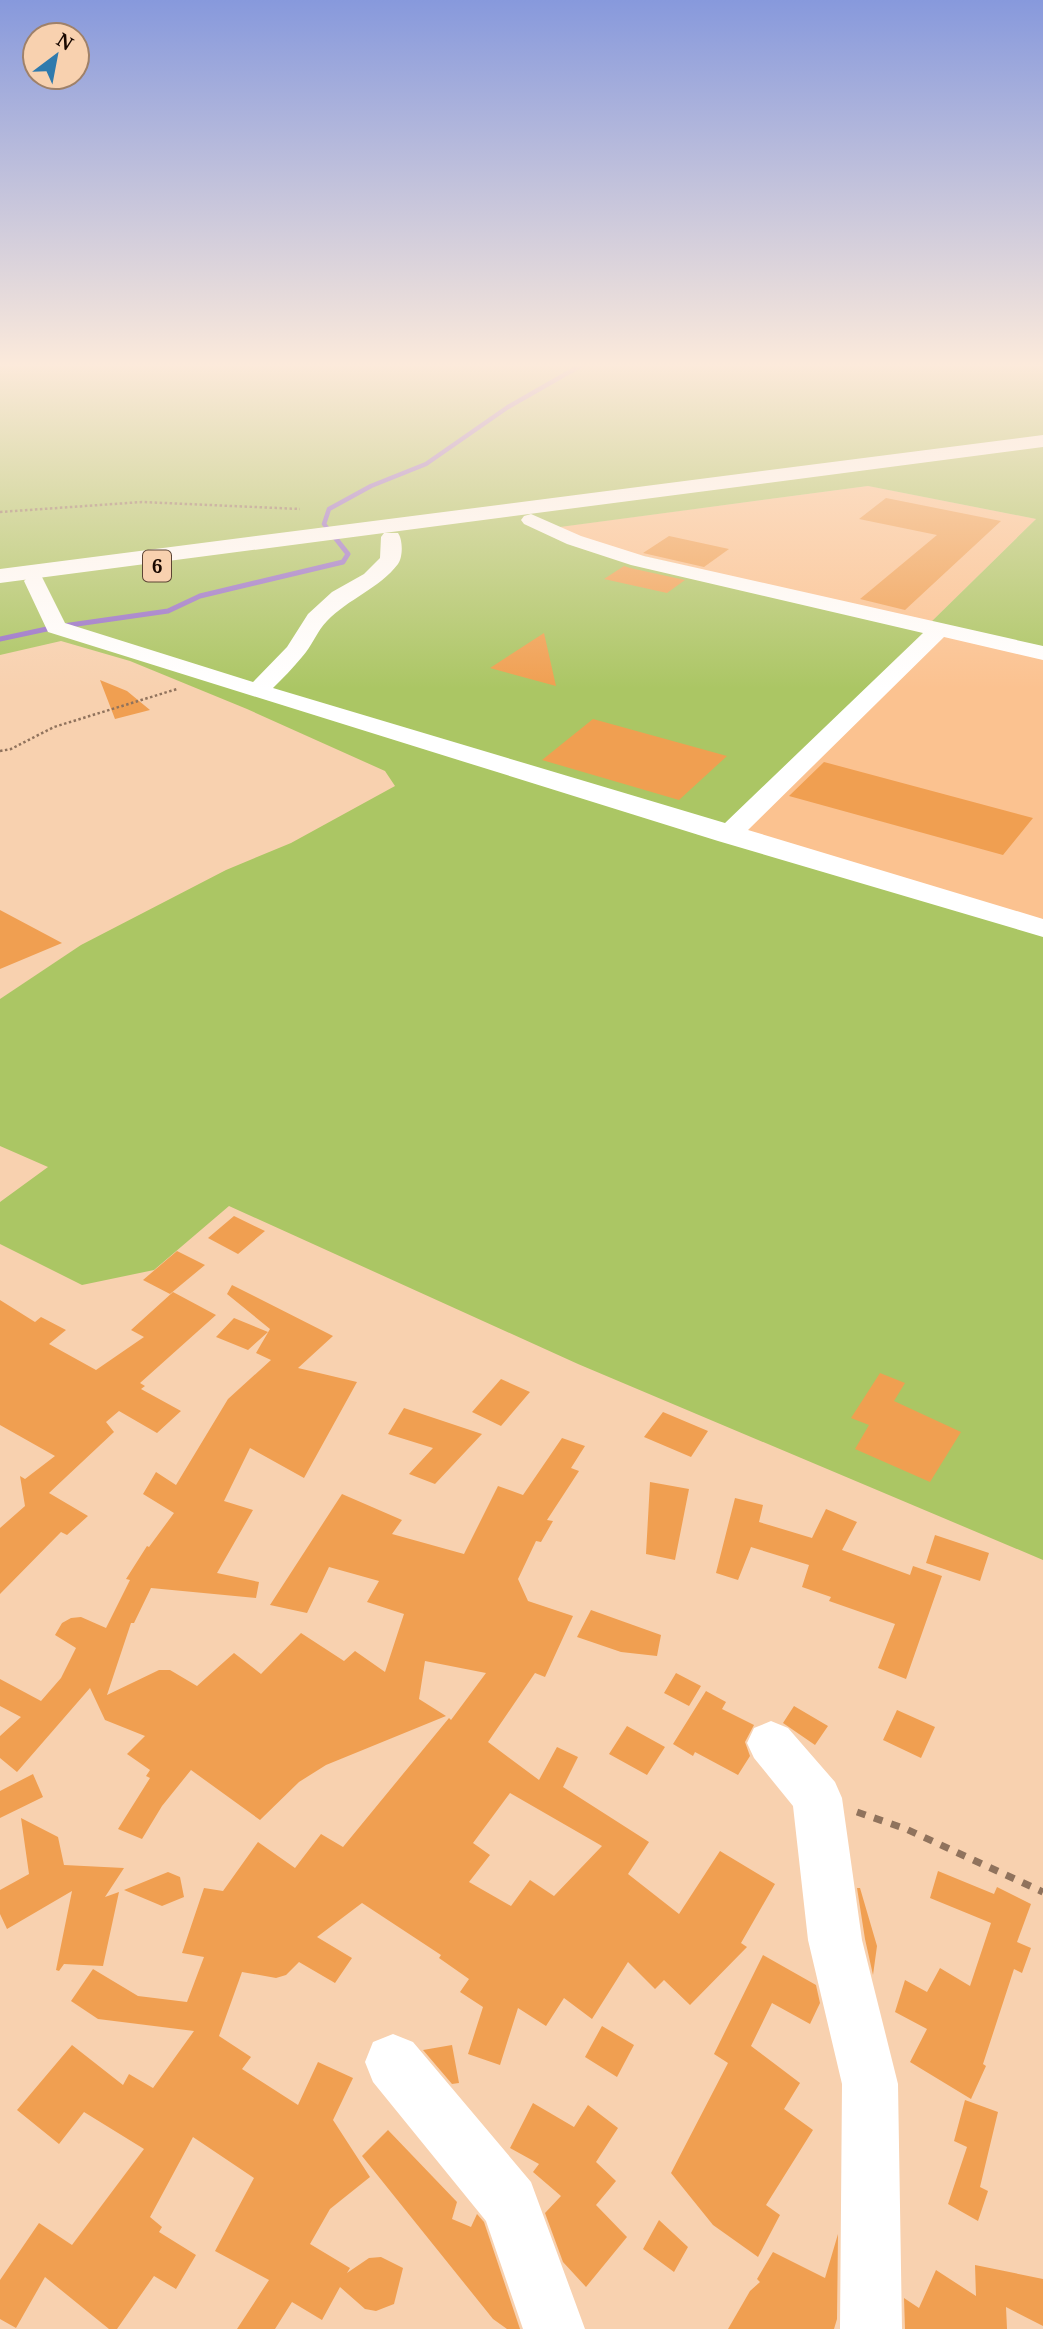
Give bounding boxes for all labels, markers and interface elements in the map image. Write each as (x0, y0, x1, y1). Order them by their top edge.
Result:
north arrow (21, 21, 91, 91)
text: N (52, 27, 78, 57)
road number: 6 (143, 551, 171, 582)

